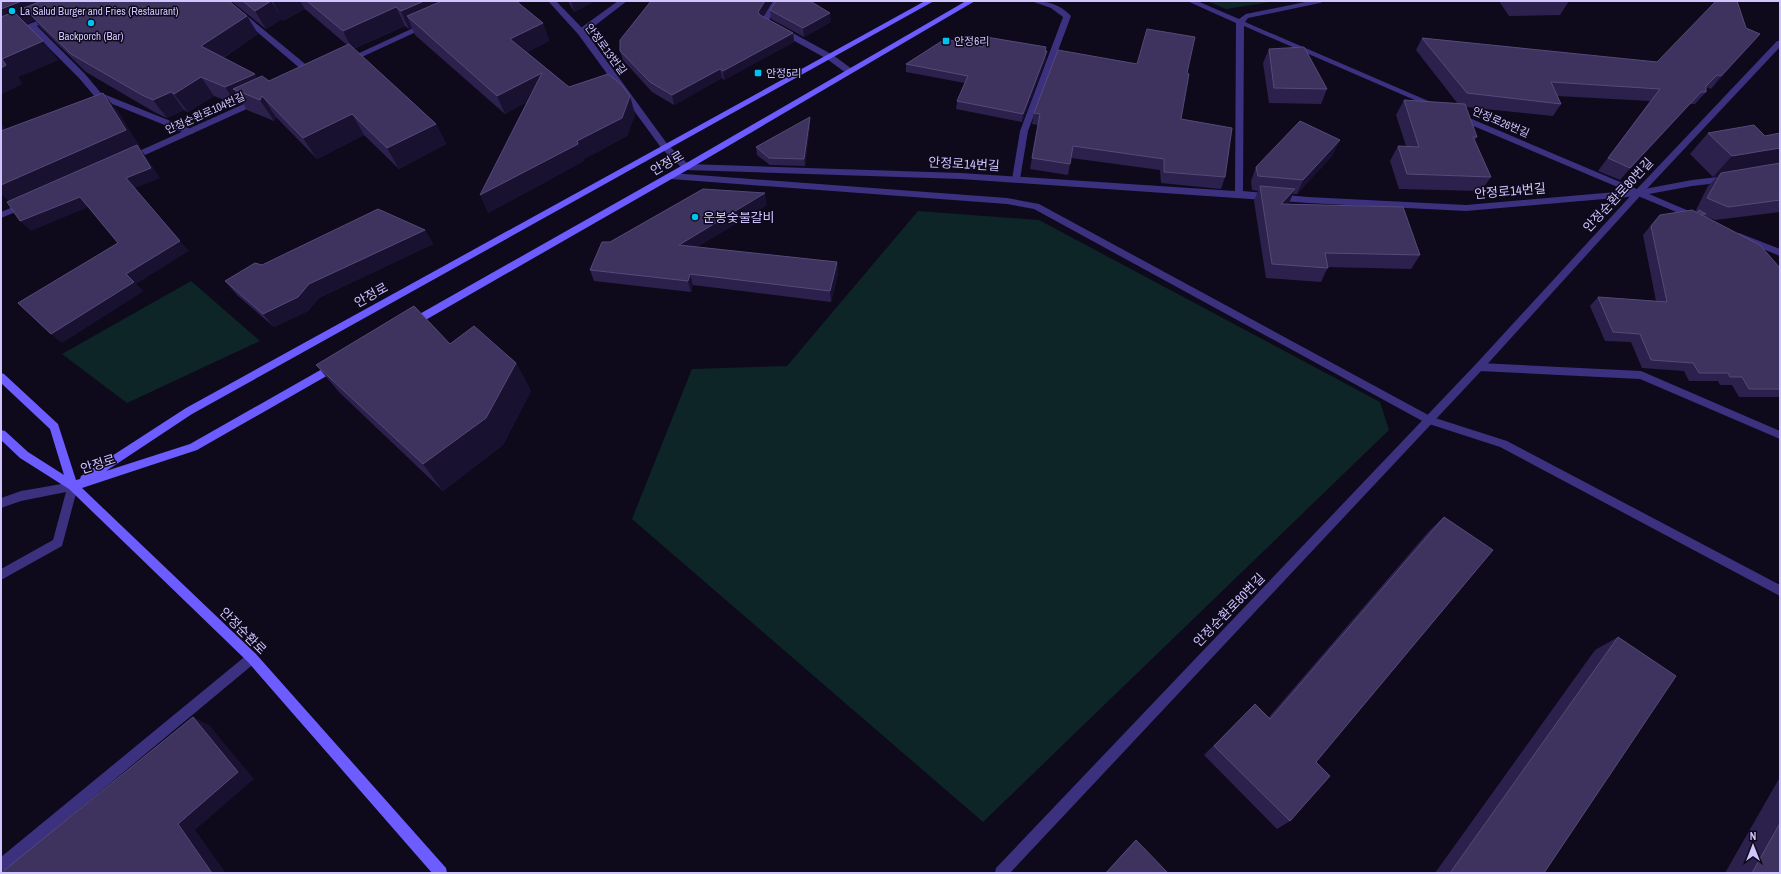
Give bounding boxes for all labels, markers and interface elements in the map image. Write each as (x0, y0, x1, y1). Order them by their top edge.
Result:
place label: La Salud Burger and Fries (Restaurant) (20, 4, 178, 18)
marker: La Salud Burger and Fries (Restaurant) (7, 6, 17, 16)
marker: Backporch (Bar) (86, 18, 96, 28)
street label: 안정로13번길 (582, 21, 630, 77)
place label: Backporch (Bar) (58, 29, 124, 43)
place label: 안정6리 (954, 34, 989, 48)
marker: 안정6리 (941, 36, 951, 46)
place label: 안정5리 (766, 66, 801, 80)
marker: 안정5리 (753, 68, 763, 78)
street label: 안정순환로104번길 (163, 89, 247, 137)
street label: 안정로26번길 (1470, 104, 1532, 140)
street label: 안정로 (647, 147, 687, 179)
street label: 안정로14번길 (928, 154, 1000, 174)
street label: 안정순환로80번길 (1579, 154, 1657, 236)
street label: 안정로14번길 (1474, 179, 1546, 203)
place label: 운봉숯불갈비 (703, 209, 775, 226)
marker: 운봉숯불갈비 (690, 212, 700, 222)
street label: 안정로 (351, 279, 391, 311)
street label: 안정로 (78, 450, 118, 478)
street label: 안정순환로80번길 (1190, 570, 1268, 650)
street label: 안정순환로 (216, 604, 270, 658)
north arrow (1733, 826, 1773, 866)
text: N (1750, 829, 1756, 843)

